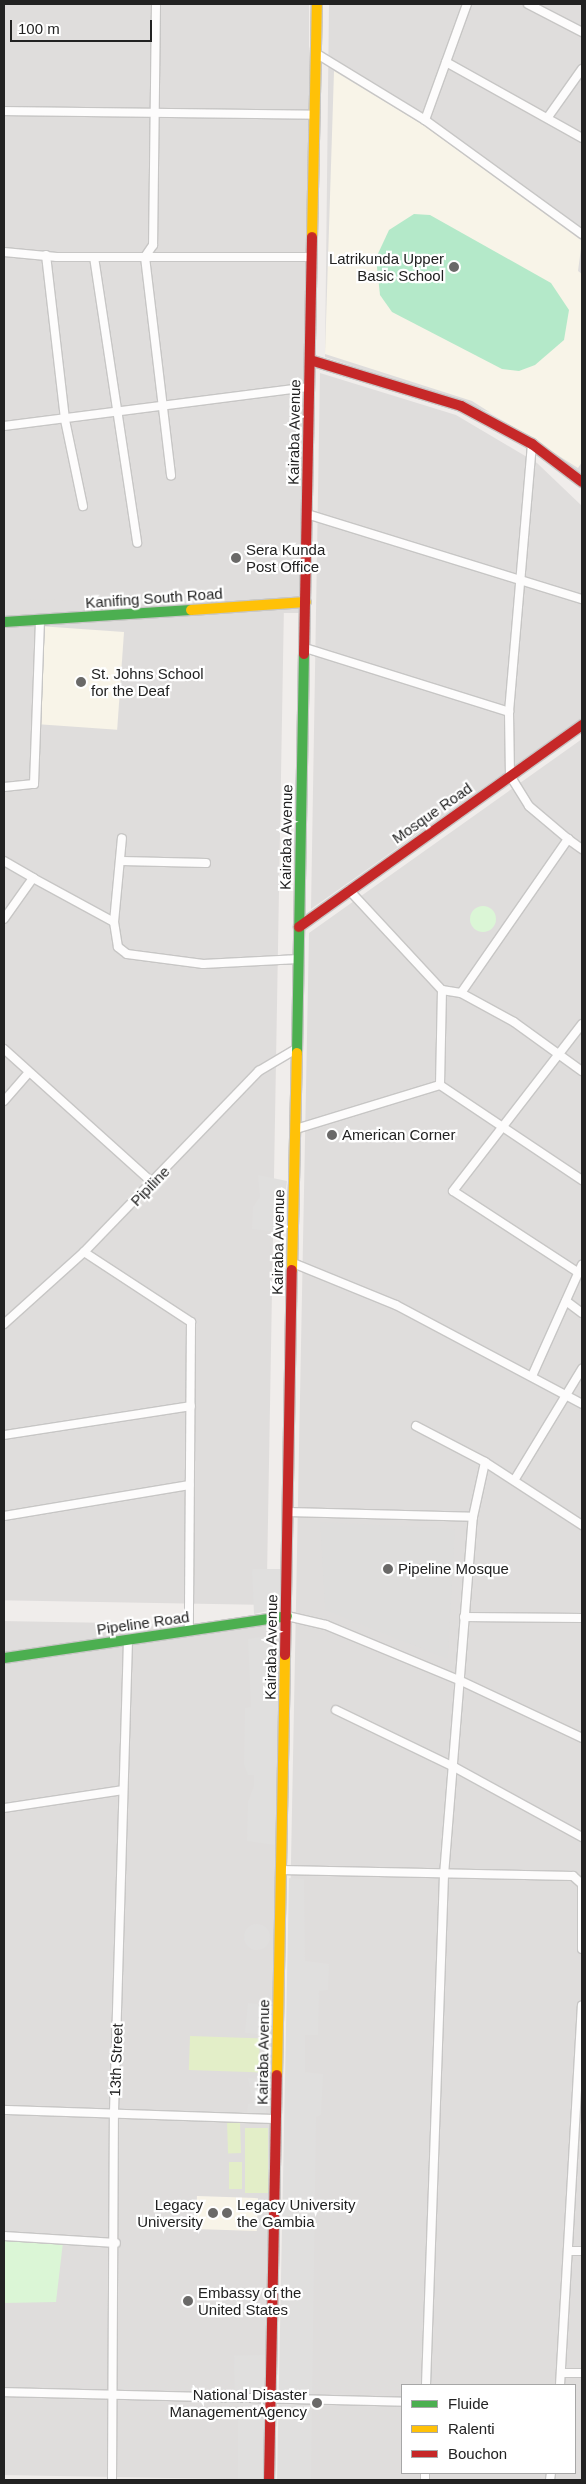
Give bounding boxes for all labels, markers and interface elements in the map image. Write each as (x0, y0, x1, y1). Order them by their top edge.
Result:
scale bar (12, 10, 155, 42)
text: 100 m (18, 20, 60, 37)
place label: Latrikunda Upper Basic School (329, 249, 444, 284)
marker: Latrikunda Upper Basic School (448, 261, 460, 273)
street label: Kairaba Avenue (284, 379, 304, 485)
place label: Sera Kunda Post Office (246, 540, 325, 575)
marker: Sera Kunda Post Office (230, 552, 242, 564)
street label: Kanifing South Road (85, 584, 223, 612)
place label: St. Johns School for the Deaf (91, 664, 204, 699)
marker: St. Johns School for the Deaf (75, 676, 87, 688)
street label: Mosque Road (389, 779, 475, 847)
street label: Kairaba Avenue (276, 784, 296, 890)
place label: American Corner (342, 1126, 455, 1144)
marker: American Corner (326, 1129, 338, 1141)
street label: Pipiline (127, 1162, 173, 1210)
street label: Kairaba Avenue (268, 1189, 288, 1295)
place label: Pipeline Mosque (398, 1560, 509, 1578)
marker: Pipeline Mosque (382, 1563, 394, 1575)
street label: Kairaba Avenue (261, 1594, 281, 1700)
street label: Pipeline Road (96, 1608, 190, 1638)
street label: Kairaba Avenue (253, 1999, 273, 2105)
street label: 13th Street (106, 2023, 126, 2097)
place label: Legacy University (137, 2195, 203, 2230)
place label: Legacy University the Gambia (237, 2195, 355, 2230)
marker: Legacy University (207, 2207, 219, 2219)
marker: Legacy University the Gambia (221, 2207, 233, 2219)
place label: Embassy of the United States (198, 2283, 301, 2318)
marker: Embassy of the United States (182, 2295, 194, 2307)
legend (401, 2384, 576, 2474)
place label: National Disaster ManagementAgency (169, 2385, 307, 2420)
text: Fluide (448, 2395, 489, 2412)
marker: National Disaster ManagementAgency (311, 2397, 323, 2409)
text: Ralenti (448, 2420, 495, 2437)
text: Bouchon (448, 2445, 507, 2462)

